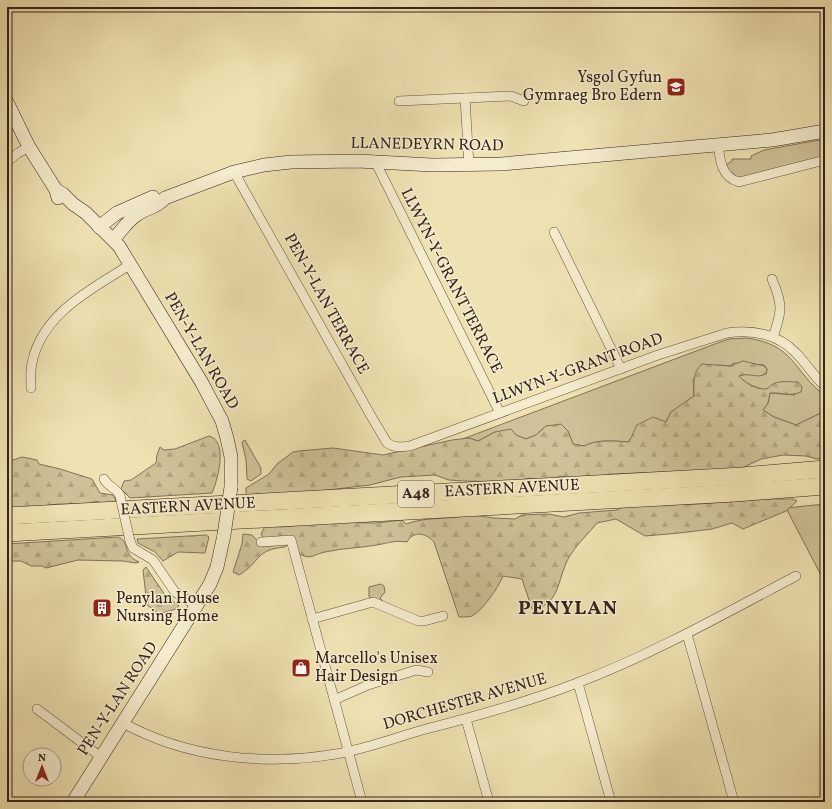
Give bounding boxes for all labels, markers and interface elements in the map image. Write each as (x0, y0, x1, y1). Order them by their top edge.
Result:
place label: Ysgol Gyfun Gymraeg Bro Edern (523, 67, 662, 107)
school or university icon: Ysgol Gyfun Gymraeg Bro Edern (665, 76, 687, 98)
street label: LLANEDEYRN ROAD (350, 133, 504, 157)
street label: LLWYN-Y-GRANT TERRACE (395, 185, 507, 377)
street label: PEN-Y-LAN TERRACE (278, 230, 374, 378)
street label: PEN-Y-LAN ROAD (159, 288, 244, 414)
street label: LLWYN-Y-GRANT ROAD (490, 328, 666, 410)
street label: EASTERN AVENUE (444, 474, 580, 504)
road number: A48 (398, 481, 434, 507)
street label: EASTERN AVENUE (120, 492, 256, 522)
place label: Penylan House Nursing Home (116, 588, 220, 628)
district label: PENYLAN (518, 595, 618, 623)
building icon: Penylan House Nursing Home (91, 597, 113, 619)
street label: PEN-Y-LAN ROAD (73, 637, 163, 760)
place label: Marcello's Unisex Hair Design (315, 648, 438, 688)
shop icon: Marcello's Unisex Hair Design (290, 657, 312, 679)
street label: DORCHESTER AVENUE (381, 668, 549, 736)
north arrow (22, 747, 62, 787)
text: N (38, 751, 46, 766)

